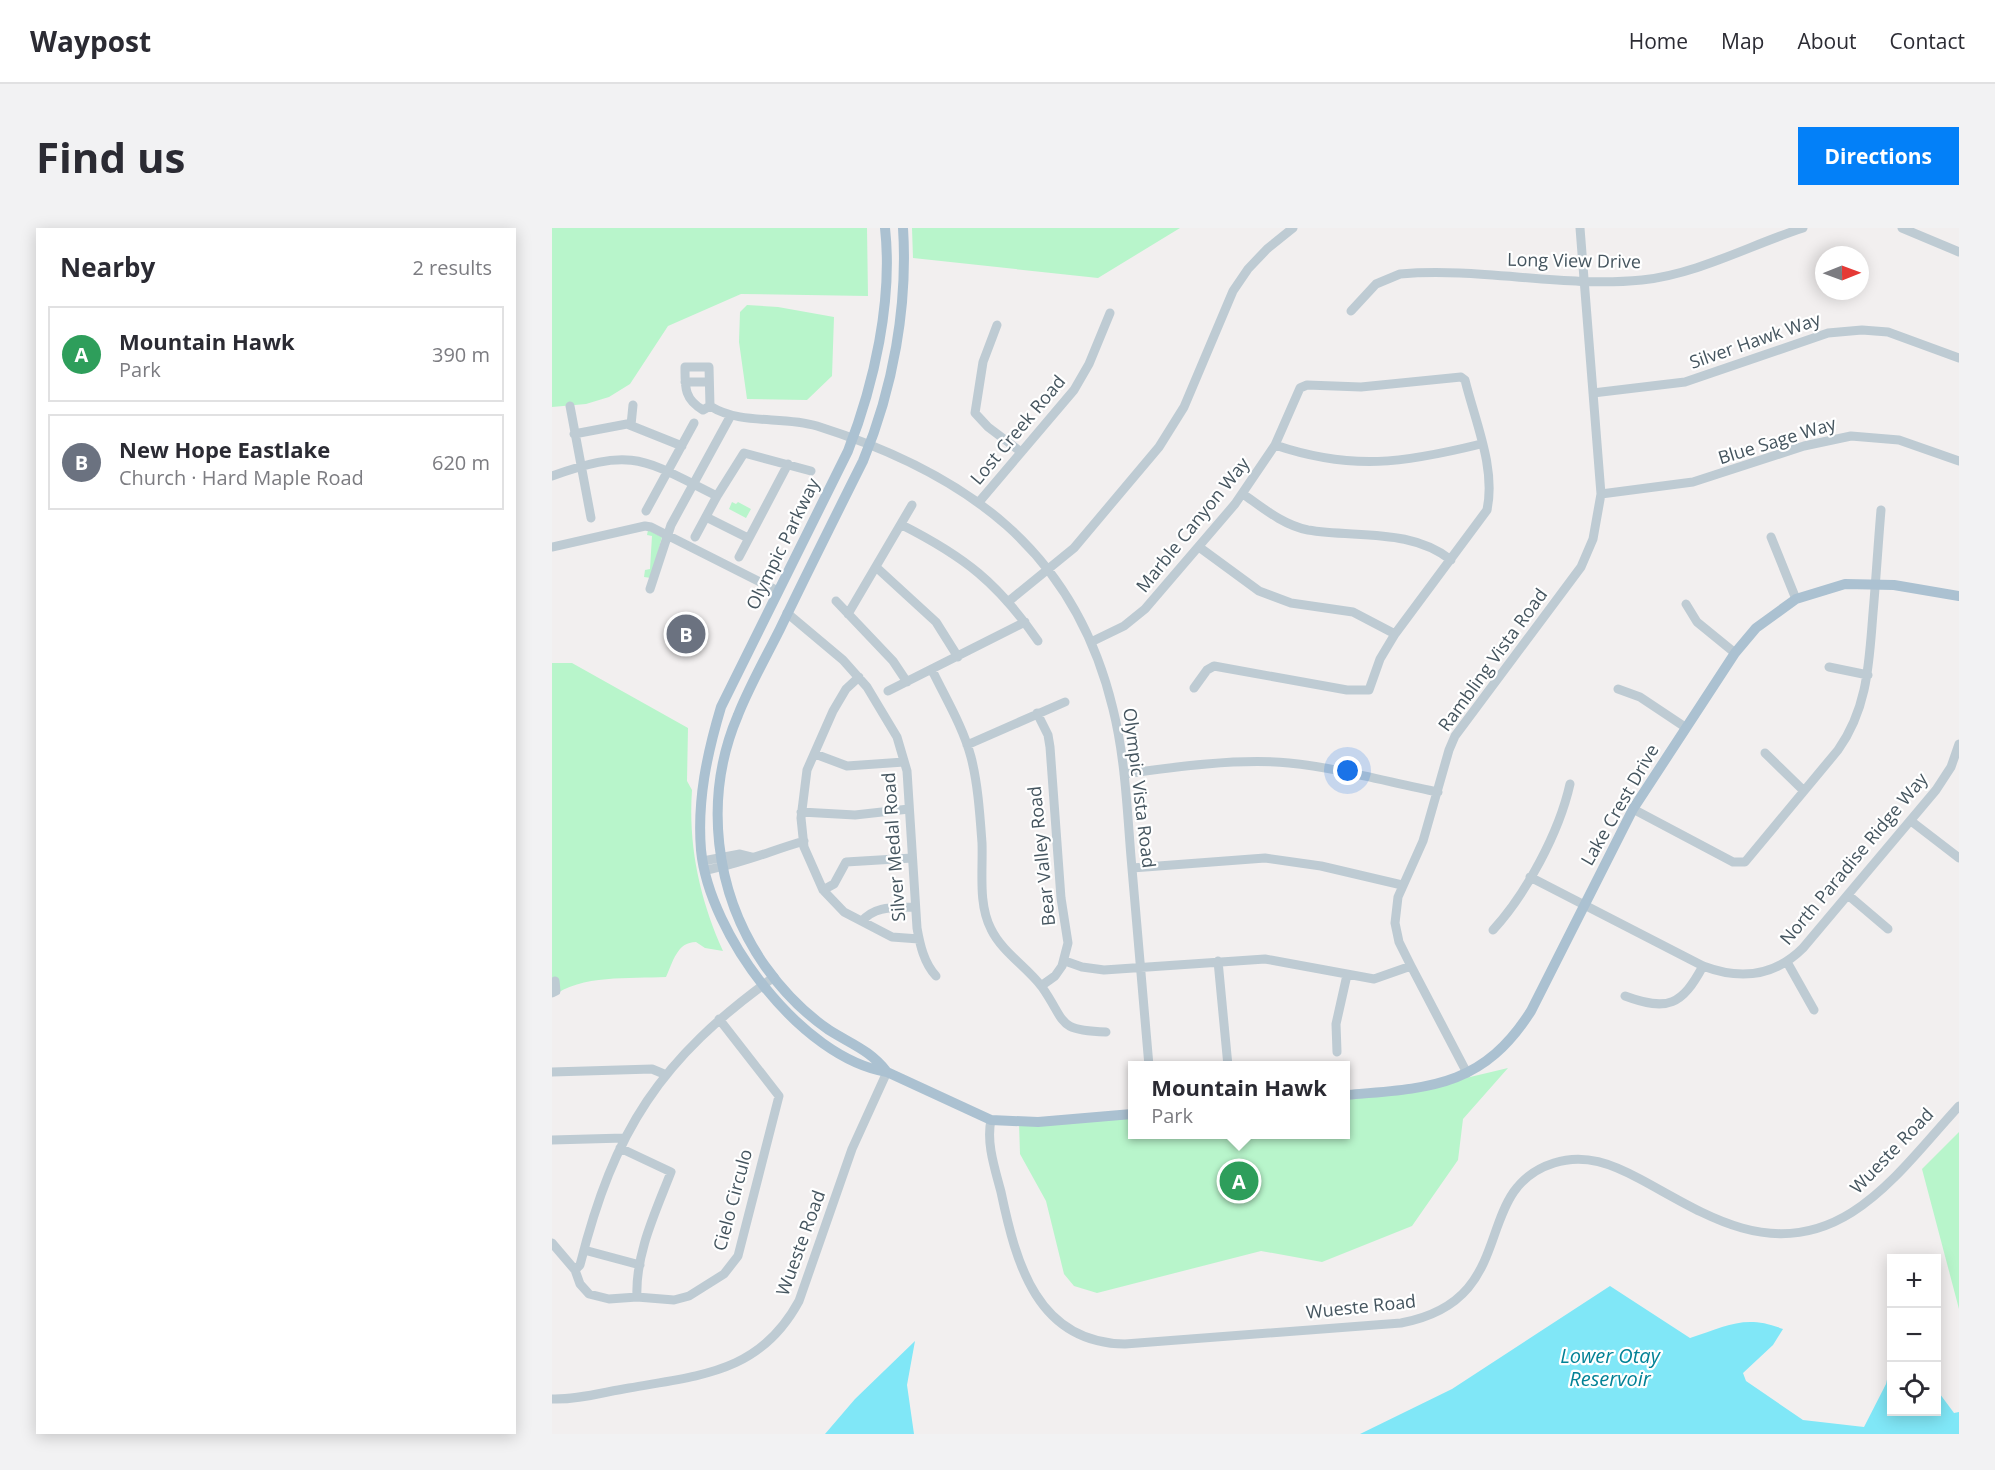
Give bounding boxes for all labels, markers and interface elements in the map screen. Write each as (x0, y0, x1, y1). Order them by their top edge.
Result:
text: Waypost (30, 22, 151, 60)
text: Home (1629, 27, 1688, 55)
text: Map (1721, 27, 1764, 55)
text: About (1797, 27, 1857, 55)
text: Contact (1890, 27, 1965, 55)
button: Directions (1798, 127, 1959, 185)
text: Find us (36, 128, 185, 185)
north arrow (1815, 246, 1869, 300)
street label: Long View Drive (1507, 247, 1641, 273)
text: Nearby (60, 249, 155, 285)
text: 2 results (412, 254, 492, 281)
street label: Silver Hawk Way (1686, 306, 1824, 374)
text: Mountain Hawk (119, 326, 295, 356)
text: A (75, 341, 88, 368)
text: 390 m (432, 341, 490, 368)
text: Park (119, 356, 161, 383)
street label: Lost Creek Road (964, 370, 1070, 489)
street label: Blue Sage Way (1715, 410, 1840, 469)
text: New Hope Eastlake (119, 434, 330, 464)
text: B (75, 449, 88, 476)
text: 620 m (432, 449, 490, 476)
street label: Marble Canyon Way (1130, 451, 1255, 597)
text: Church · Hard Maple Road (119, 464, 364, 491)
street label: Olympic Parkway (740, 473, 825, 613)
street label: Rambling Vista Road (1432, 583, 1552, 736)
pin: B (666, 612, 706, 656)
street label: Olympic Vista Road (1118, 707, 1162, 869)
street label: Lake Crest Drive (1575, 740, 1664, 869)
your location (1333, 756, 1362, 785)
street label: North Paradise Ridge Way (1774, 766, 1933, 950)
street label: Silver Medal Road (876, 772, 910, 923)
street label: Bear Valley Road (1022, 785, 1060, 927)
popup (1128, 1061, 1350, 1139)
text: Mountain Hawk (1151, 1072, 1327, 1102)
text: Park (1151, 1102, 1193, 1129)
street label: Wueste Road (1844, 1102, 1938, 1198)
street label: Cielo Circulo (707, 1146, 757, 1253)
pin: A (1220, 1158, 1258, 1204)
street label: Wueste Road (770, 1187, 830, 1299)
map controls (1887, 1254, 1941, 1416)
button: + (1887, 1254, 1941, 1308)
street label: Wueste Road (1305, 1288, 1417, 1324)
button: − (1887, 1308, 1941, 1362)
water label: Lower Otay Reservoir (1560, 1342, 1662, 1392)
button: locate (1887, 1362, 1941, 1416)

